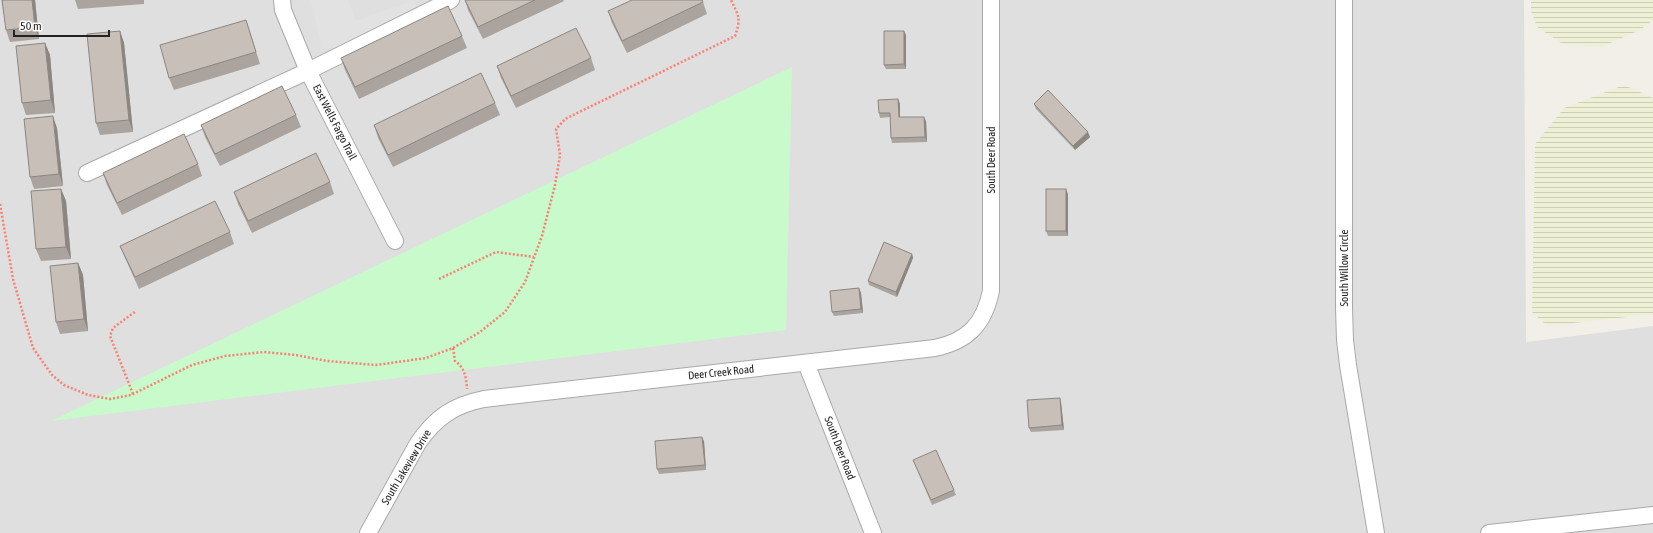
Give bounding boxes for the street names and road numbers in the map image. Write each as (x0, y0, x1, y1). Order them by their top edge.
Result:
street label: East Wells Fargo Trail (311, 82, 359, 162)
street label: South Deer Road (985, 127, 997, 193)
street label: South Willow Circle (1338, 229, 1350, 307)
street label: Deer Creek Road (687, 363, 755, 381)
street label: South Deer Road (822, 415, 858, 481)
street label: South Lakeview Drive (379, 427, 433, 507)

